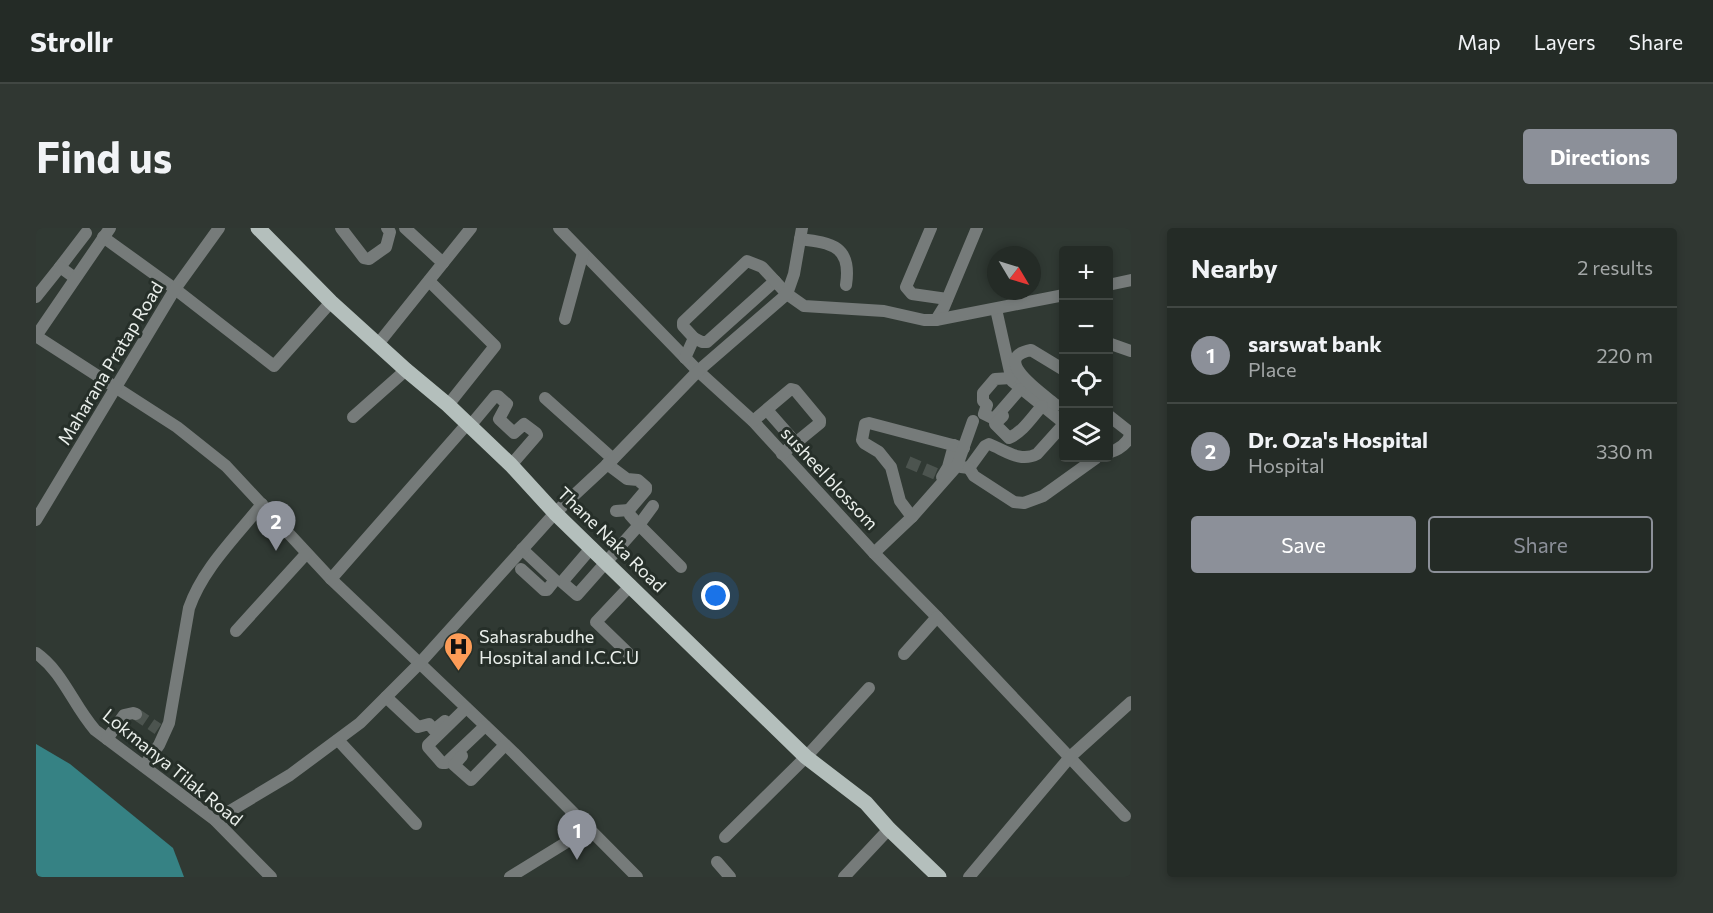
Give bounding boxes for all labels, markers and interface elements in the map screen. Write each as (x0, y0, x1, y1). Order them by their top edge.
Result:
text: Strollr (30, 24, 113, 58)
text: Map (1457, 29, 1501, 54)
text: Layers (1534, 29, 1596, 54)
text: Share (1629, 29, 1683, 54)
button: Directions (1523, 129, 1677, 184)
text: Find us (36, 130, 172, 182)
north arrow (987, 246, 1041, 300)
map controls (1059, 246, 1113, 462)
button: + (1059, 246, 1113, 300)
text: Nearby (1191, 252, 1278, 283)
text: 2 results (1577, 255, 1653, 279)
street label: Maharana Pratap Road (53, 277, 167, 449)
button: − (1059, 300, 1113, 354)
text: sarswat bank (1248, 330, 1382, 357)
text: 1 (1206, 343, 1215, 367)
text: 220 m (1597, 343, 1653, 367)
button: locate (1059, 354, 1113, 408)
text: Place (1248, 357, 1297, 381)
button: layers (1059, 408, 1113, 462)
street label: susheel blossom (777, 422, 883, 534)
text: Dr. Oza's Hospital (1248, 426, 1428, 453)
text: 2 (1205, 439, 1216, 463)
text: 330 m (1596, 439, 1653, 463)
text: Hospital (1248, 453, 1325, 477)
street label: Thane Naka Road (553, 482, 671, 596)
pin: 2 (256, 502, 296, 551)
button: Save (1191, 516, 1416, 573)
button: Share (1428, 516, 1653, 573)
your location (701, 581, 730, 610)
place label: Sahasrabudhe Hospital and I.C.C.U (479, 625, 639, 668)
hospital icon: Sahasrabudhe Hospital and I.C.C.U (442, 630, 474, 672)
street label: Lokmanya Tilak Road (99, 704, 247, 830)
pin: 1 (558, 810, 596, 860)

